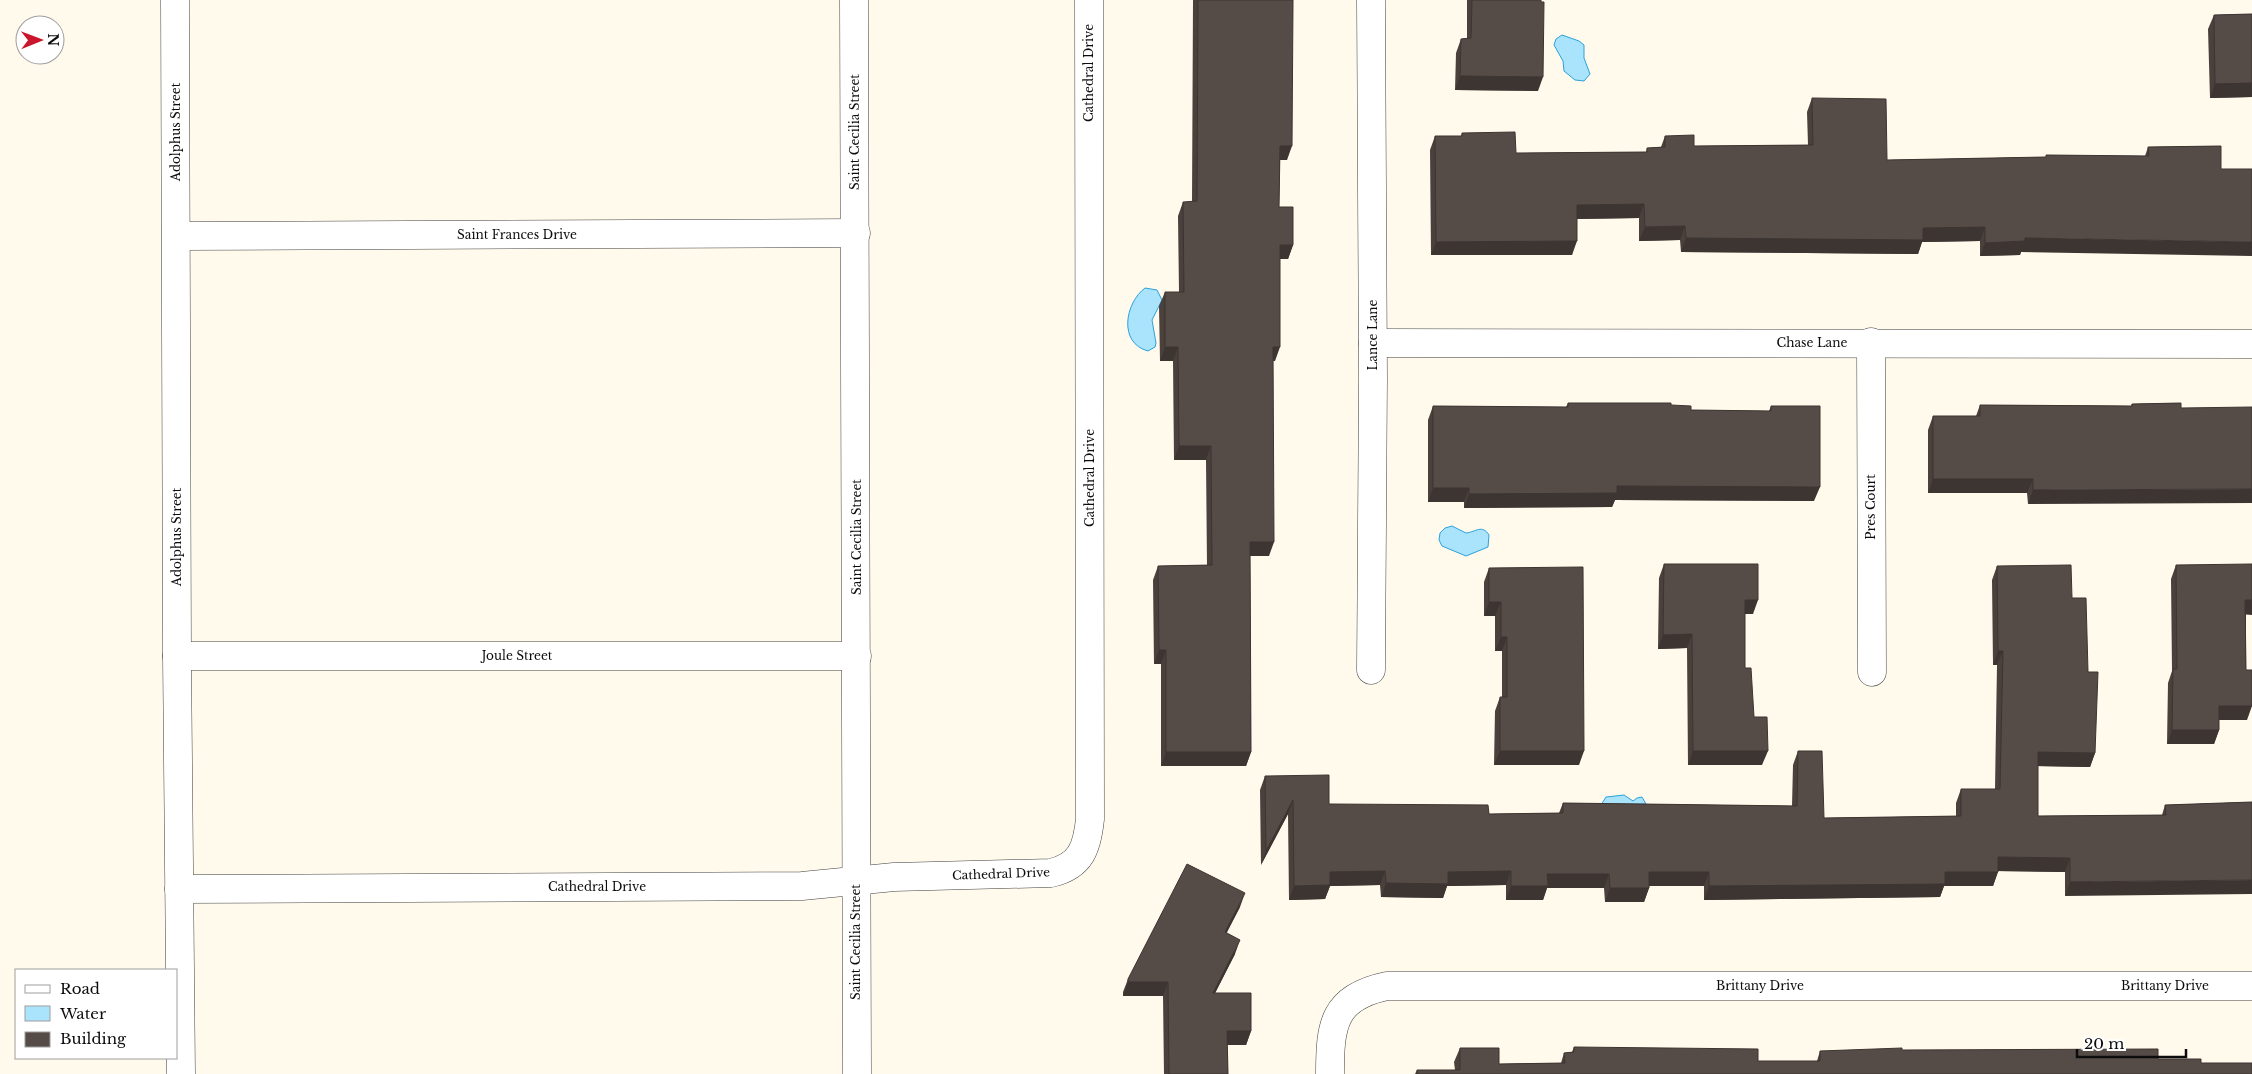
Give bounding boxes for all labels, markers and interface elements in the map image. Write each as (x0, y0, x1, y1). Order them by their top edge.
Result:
north arrow (15, 15, 65, 65)
street label: Cathedral Drive (1081, 24, 1096, 122)
text: N (44, 33, 62, 47)
street label: Saint Cecilia Street (847, 74, 862, 190)
street label: Adolphus Street (168, 82, 183, 182)
street label: Saint Frances Drive (457, 227, 577, 242)
street label: Lance Lane (1365, 299, 1380, 370)
street label: Chase Lane (1777, 335, 1848, 350)
street label: Cathedral Drive (1082, 429, 1097, 527)
street label: Pres Court (1863, 474, 1878, 540)
street label: Saint Cecilia Street (849, 479, 864, 595)
street label: Adolphus Street (169, 487, 184, 587)
street label: Joule Street (480, 648, 553, 663)
street label: Cathedral Drive (952, 864, 1050, 883)
street label: Cathedral Drive (548, 879, 646, 894)
street label: Saint Cecilia Street (848, 884, 863, 1000)
legend (15, 969, 178, 1059)
street label: Brittany Drive (1716, 978, 1804, 993)
street label: Brittany Drive (2121, 978, 2209, 993)
text: Road (60, 979, 100, 998)
text: Water (59, 1004, 107, 1023)
scale bar (2077, 1026, 2186, 1058)
text: Building (60, 1029, 127, 1048)
text: 20 m (2084, 1034, 2124, 1053)

